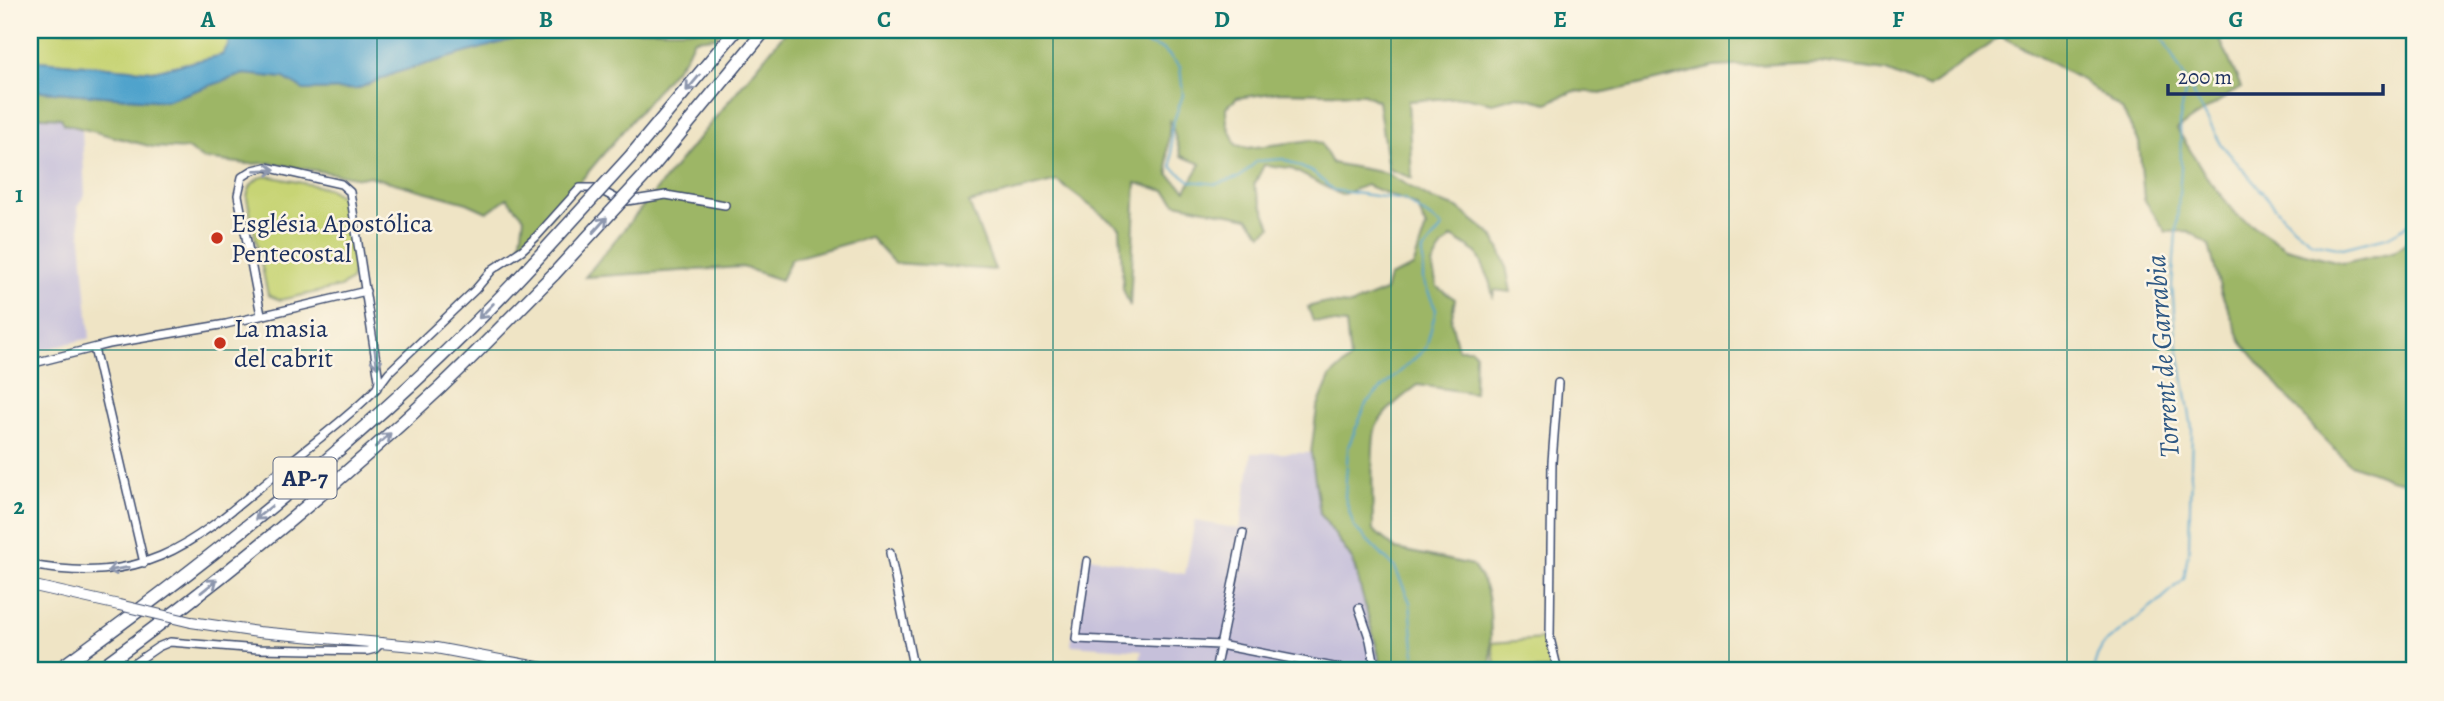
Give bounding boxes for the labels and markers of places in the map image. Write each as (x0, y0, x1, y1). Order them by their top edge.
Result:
place label: Església Apostólica Pentecostal (231, 206, 433, 271)
marker: Església Apostólica Pentecostal (209, 230, 225, 246)
place label: La masia del cabrit (234, 311, 333, 376)
marker: La masia del cabrit (212, 335, 228, 351)

